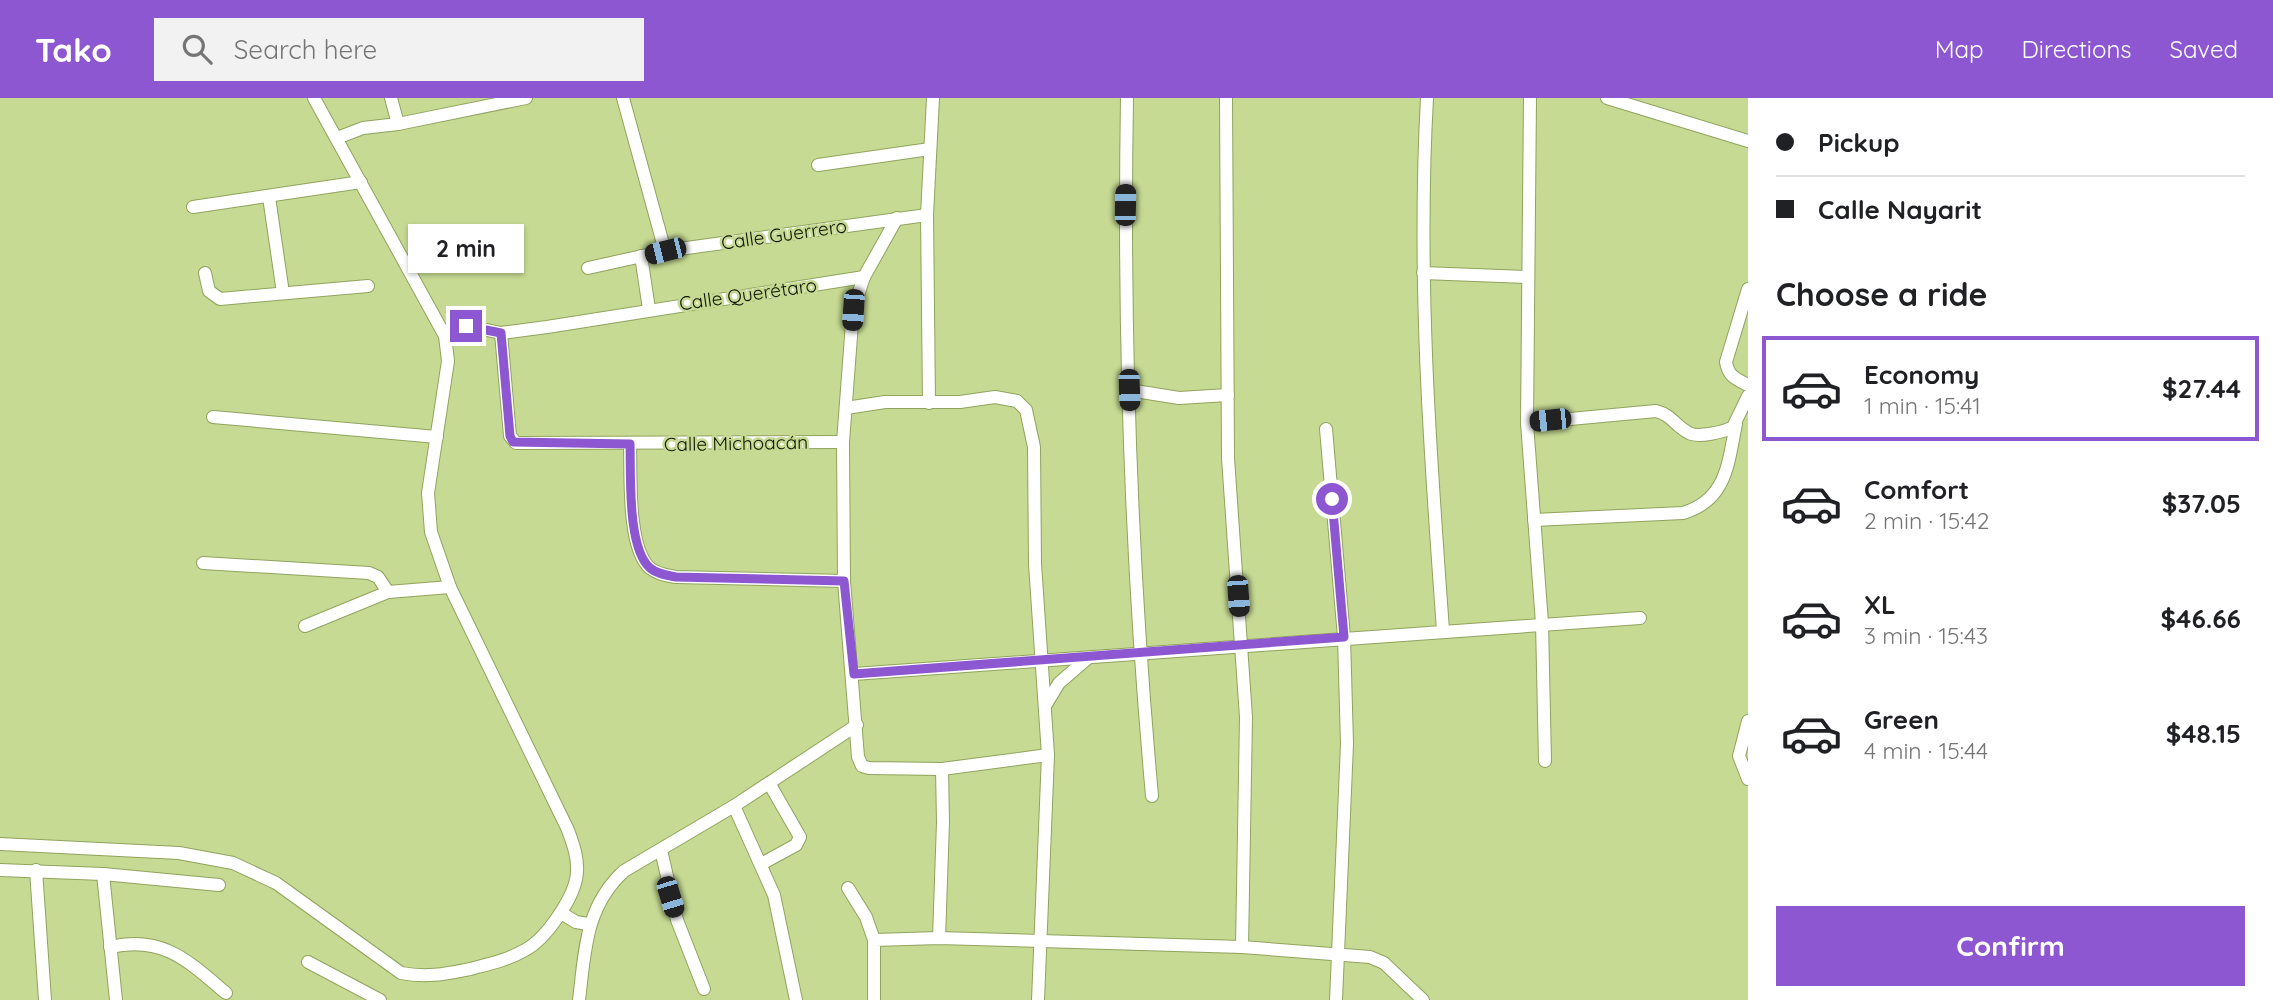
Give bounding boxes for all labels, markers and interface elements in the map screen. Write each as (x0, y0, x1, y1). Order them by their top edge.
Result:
search box (154, 18, 644, 81)
text: Tako (35, 29, 112, 70)
icon: search (178, 30, 216, 68)
text: Search here (234, 33, 377, 66)
text: Map (1935, 34, 1984, 64)
text: Directions (2022, 34, 2132, 64)
text: Saved (2170, 34, 2238, 64)
text: Pickup (1818, 126, 1900, 159)
car (1115, 184, 1136, 226)
text: Calle Nayarit (1818, 193, 1982, 226)
street label: Calle Guerrero (720, 213, 848, 255)
callout: 2 min (408, 224, 524, 274)
text: 2 min (436, 234, 496, 263)
car (643, 236, 688, 266)
street label: Calle Querétaro (678, 272, 818, 316)
text: Choose a ride (1776, 274, 1988, 314)
car (842, 288, 865, 332)
route end (450, 310, 482, 342)
icon: car (1780, 357, 1843, 420)
text: Economy (1864, 358, 1979, 391)
car (1118, 369, 1141, 411)
text: $27.44 (2162, 372, 2241, 405)
text: 1 min · 15:41 (1864, 391, 1981, 420)
car (1529, 407, 1572, 433)
street label: Calle Michoacán (664, 430, 808, 456)
icon: car (1780, 472, 1843, 535)
text: Comfort (1864, 473, 1969, 506)
route start (1316, 483, 1348, 515)
text: $37.05 (2162, 487, 2241, 520)
text: 2 min · 15:42 (1864, 506, 1989, 535)
car (1227, 574, 1250, 618)
icon: car (1780, 587, 1843, 650)
text: XL (1864, 588, 1896, 621)
text: $46.66 (2161, 602, 2241, 635)
text: 3 min · 15:43 (1864, 621, 1988, 650)
icon: car (1780, 702, 1843, 765)
text: Green (1864, 703, 1939, 736)
text: $48.15 (2166, 717, 2241, 750)
text: 4 min · 15:44 (1864, 736, 1988, 765)
car (654, 874, 687, 920)
button: Confirm (1776, 906, 2245, 986)

